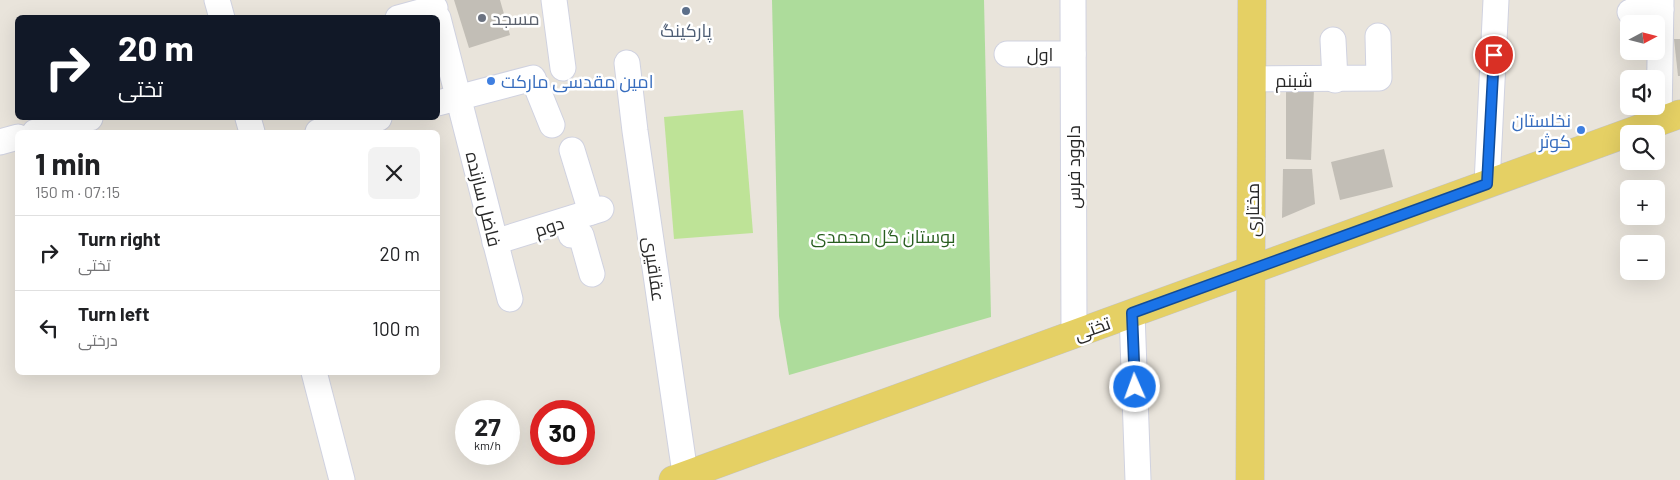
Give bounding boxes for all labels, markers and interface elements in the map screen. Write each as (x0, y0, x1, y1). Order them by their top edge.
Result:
marker: پارکینگ (680, 5, 692, 17)
place label: مسجد (492, 7, 540, 29)
marker: مسجد (476, 12, 488, 24)
north arrow (1620, 15, 1665, 60)
map controls (1620, 15, 1665, 280)
place label: پارکینگ (660, 19, 712, 43)
text: 20 m (118, 26, 194, 68)
pin (1473, 34, 1515, 76)
icon: right (35, 35, 100, 100)
icon: arrive (1480, 41, 1508, 69)
street label: اول (1027, 43, 1053, 66)
street label: شبنم (1275, 69, 1313, 93)
place label: امین مقدسی مارکت (501, 70, 654, 93)
button: sound (1620, 70, 1665, 115)
text: تختی (118, 75, 163, 101)
marker: امین مقدسی مارکت (485, 75, 497, 87)
place label: نخلستان کوثر (1512, 109, 1571, 153)
marker: نخلستان کوثر (1575, 124, 1587, 136)
street label: داوود فرس (1062, 125, 1085, 209)
button: search (1620, 125, 1665, 170)
text: 1 min (35, 145, 101, 181)
button: close (368, 147, 420, 199)
street label: فاضل سازنده (461, 149, 506, 249)
button: + (1620, 180, 1665, 225)
text: 150 m · 07:15 (35, 182, 120, 201)
street label: مختاری (1241, 183, 1264, 237)
street label: دوم (531, 211, 567, 243)
park label: بوستان گل محمدی (811, 225, 955, 248)
text: Turn right (78, 227, 160, 250)
street label: عقاقیری (639, 235, 670, 303)
button: − (1620, 235, 1665, 280)
icon: right (35, 239, 63, 267)
text: 20 m (380, 242, 420, 265)
text: تختی (78, 255, 111, 274)
text: Turn left (78, 302, 149, 325)
street label: تختی (1071, 311, 1114, 346)
icon: left (35, 314, 63, 342)
text: 100 m (372, 317, 420, 340)
text: درختی (78, 330, 118, 349)
position arrow (1108, 360, 1160, 412)
speed limit sign: 30 (530, 400, 595, 465)
text: 27 (474, 411, 501, 441)
text: km/h (474, 438, 501, 452)

